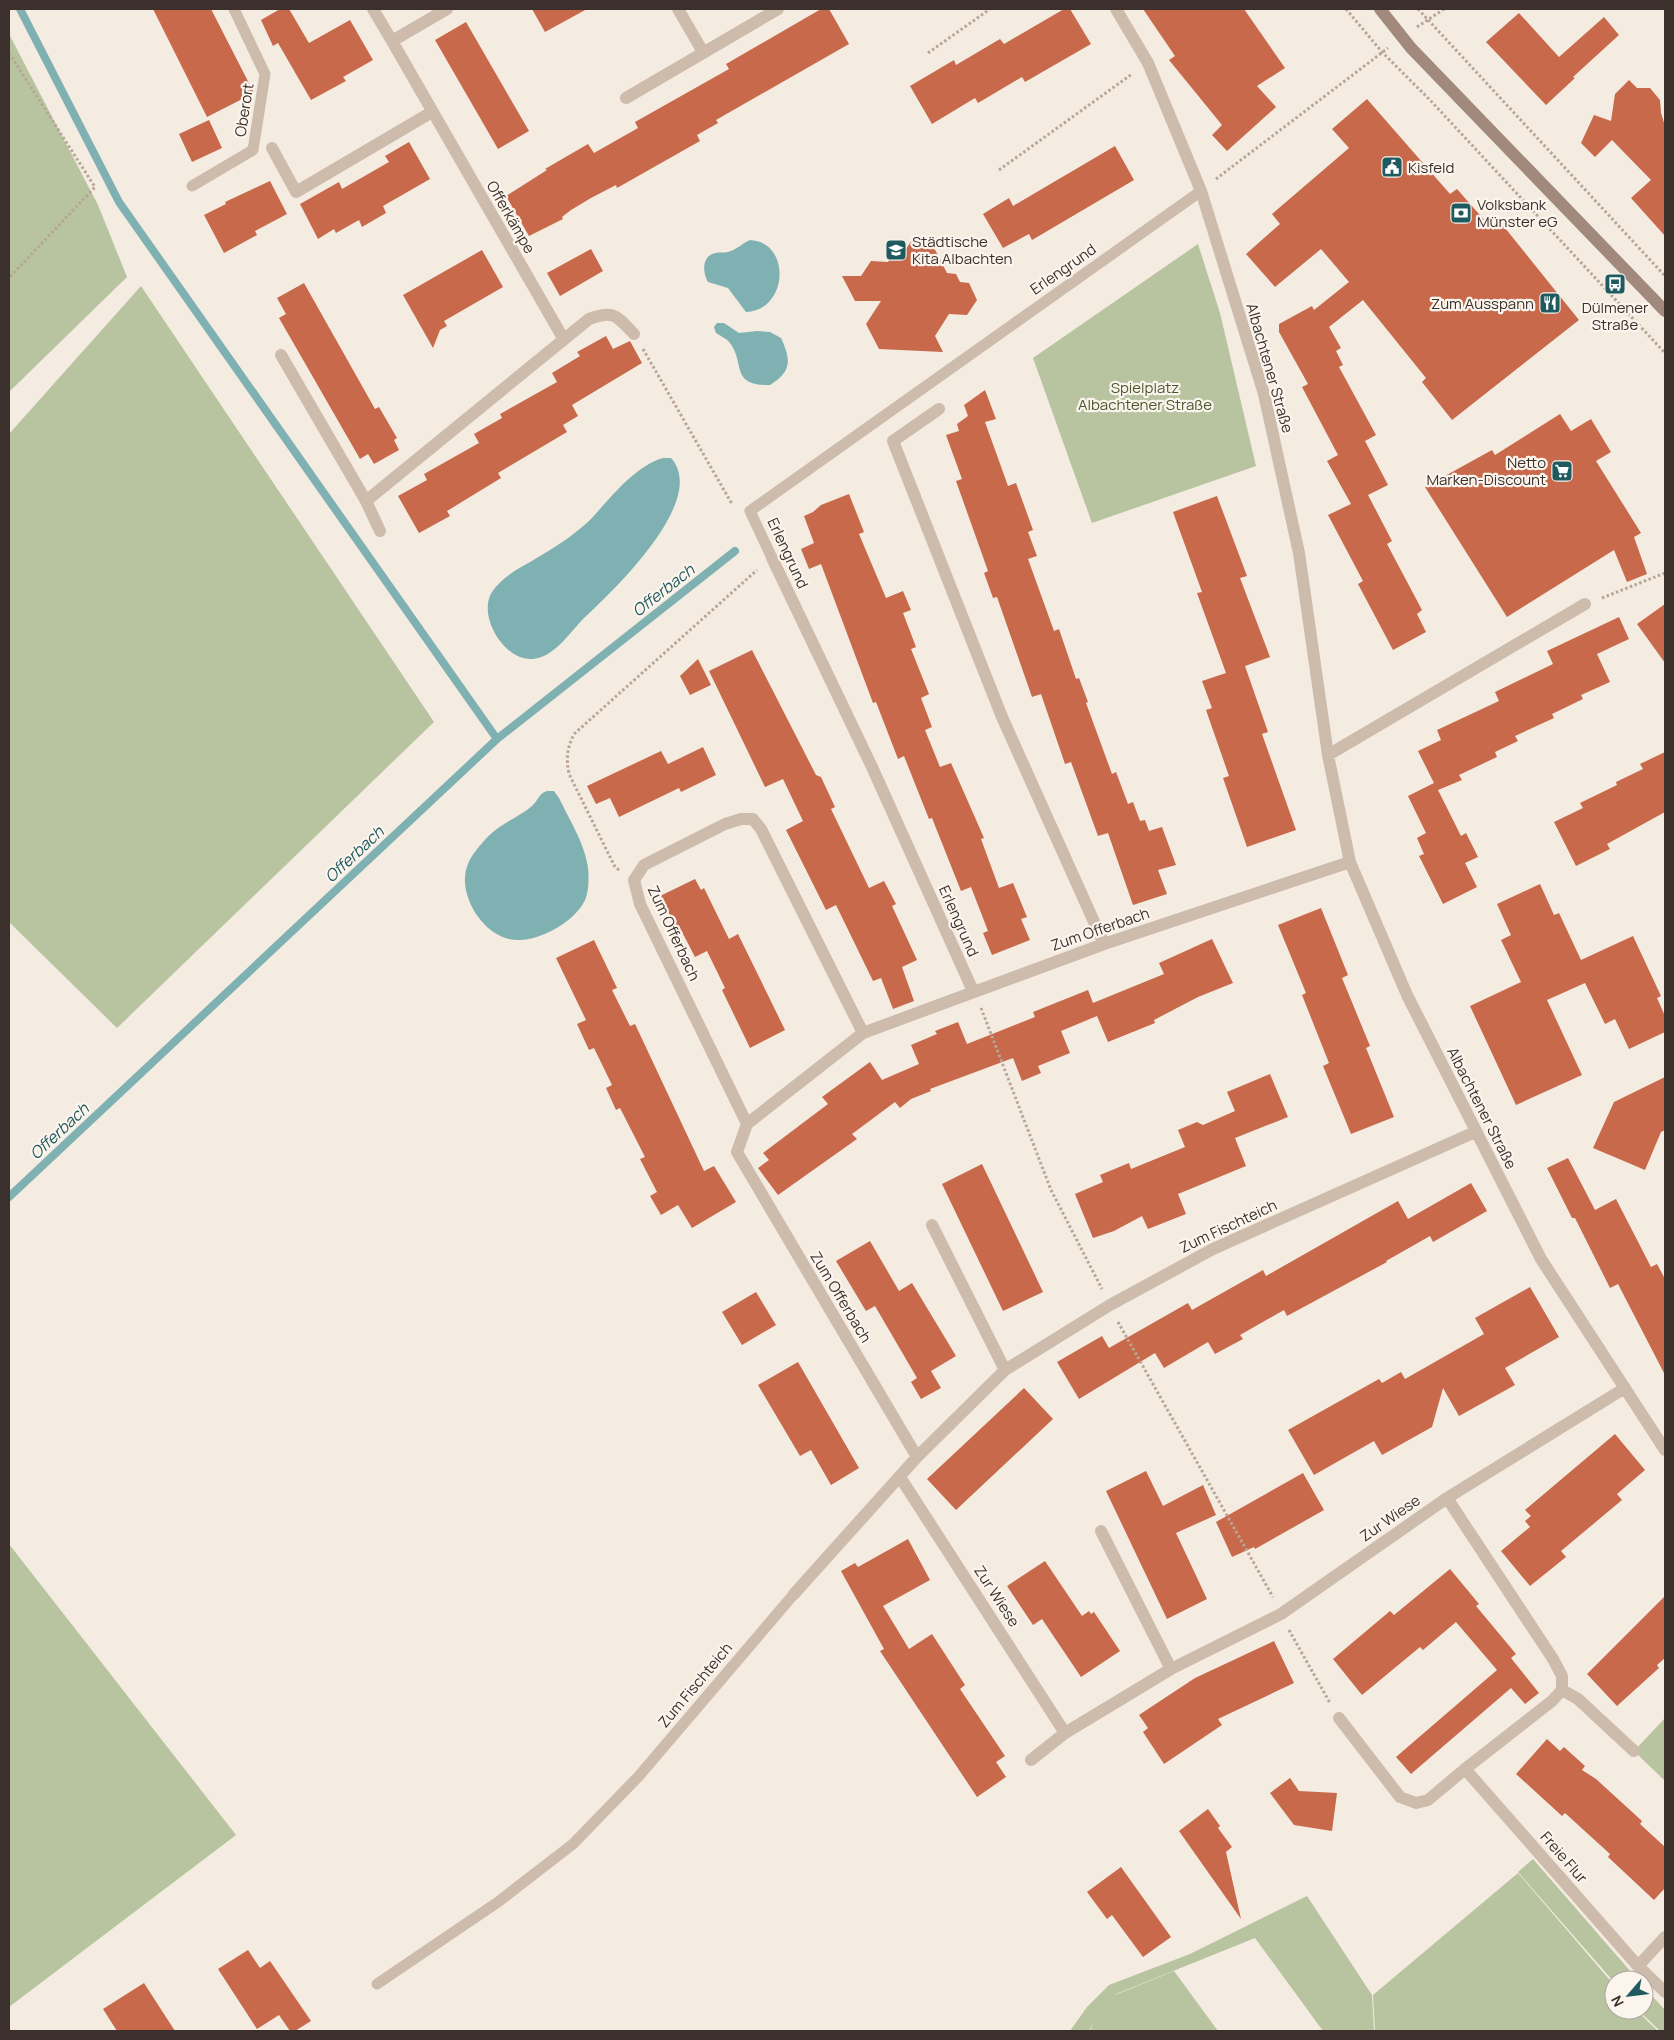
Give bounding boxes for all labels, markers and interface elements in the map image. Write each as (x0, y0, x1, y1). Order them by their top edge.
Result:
street label: Oberort (229, 82, 259, 138)
public building icon: Kisfeld (1380, 155, 1404, 179)
place label: Kisfeld (1408, 157, 1454, 178)
street label: Offerkämpe (482, 177, 540, 257)
place label: Volksbank Münster eG (1477, 194, 1558, 232)
bank icon: Volksbank Münster eG (1449, 201, 1473, 225)
place label: Städtische Kita Albachten (912, 231, 1012, 269)
school or university icon: Städtische Kita Albachten (884, 238, 908, 262)
street label: Erlengrund (1026, 239, 1100, 299)
bus stop icon: Dülmener Straße (1603, 272, 1627, 296)
restaurant icon: Zum Ausspann (1538, 291, 1562, 315)
place label: Zum Ausspann (1431, 293, 1534, 314)
place label: Dülmener Straße (1582, 297, 1649, 335)
street label: Albachtener Straße (1241, 301, 1299, 436)
park label: Spielplatz Albachtener Straße (1078, 377, 1212, 415)
place label: Netto Marken-Discount (1426, 452, 1546, 490)
supermarket icon: Netto Marken-Discount (1550, 459, 1574, 483)
street label: Erlengrund (762, 514, 814, 592)
water label: Offerbach (627, 558, 699, 621)
water label: Offerbach (320, 820, 389, 887)
street label: Zum Offerbach (643, 882, 705, 984)
street label: Erlengrund (934, 882, 984, 960)
street label: Zum Offerbach (1048, 902, 1152, 956)
street label: Albachtener Straße (1442, 1043, 1522, 1173)
water label: Offerbach (25, 1097, 94, 1164)
street label: Zum Fischteich (1176, 1194, 1280, 1258)
street label: Zum Offerbach (805, 1247, 877, 1347)
street label: Zur Wiese (1356, 1489, 1425, 1546)
street label: Zur Wiese (969, 1561, 1025, 1631)
street label: Zum Fischteich (653, 1638, 737, 1732)
street label: Freie Flur (1536, 1827, 1593, 1888)
north arrow (1604, 1970, 1654, 2020)
text: N (1606, 1992, 1628, 2010)

